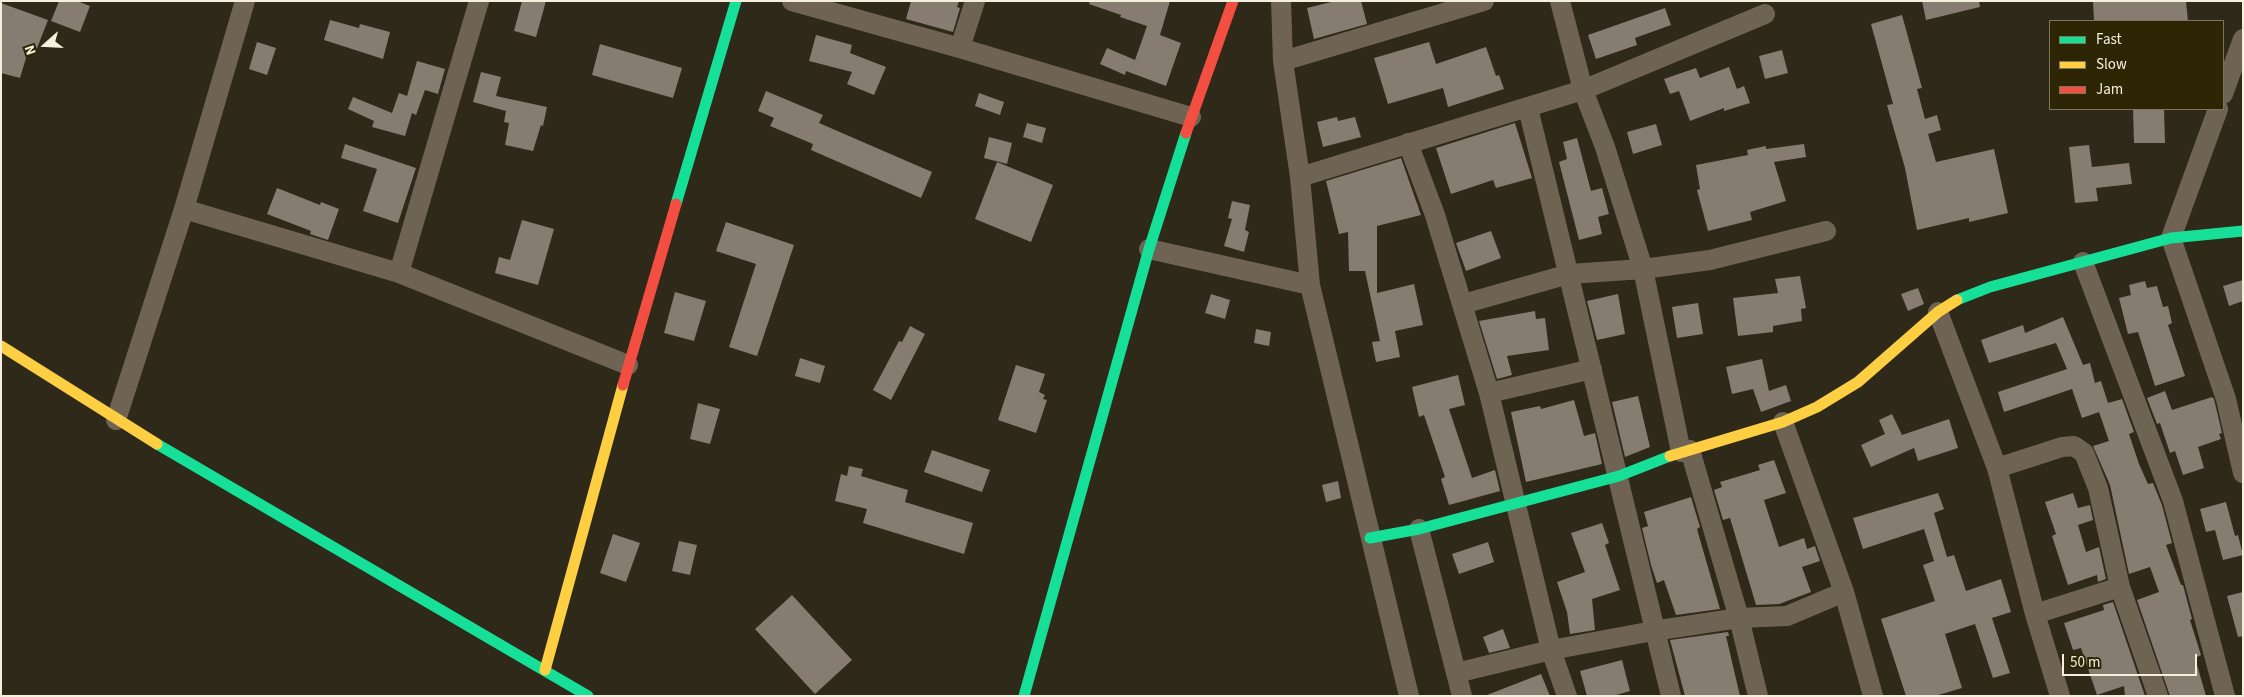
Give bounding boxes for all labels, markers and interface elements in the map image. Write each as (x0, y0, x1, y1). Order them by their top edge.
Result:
north arrow (20, 20, 70, 70)
legend (2049, 20, 2224, 110)
text: Fast (2096, 29, 2122, 50)
text: N (20, 42, 42, 58)
text: Slow (2096, 54, 2127, 75)
text: Jam (2096, 79, 2123, 100)
scale bar (2064, 644, 2199, 676)
text: 50 m (2070, 652, 2100, 673)

